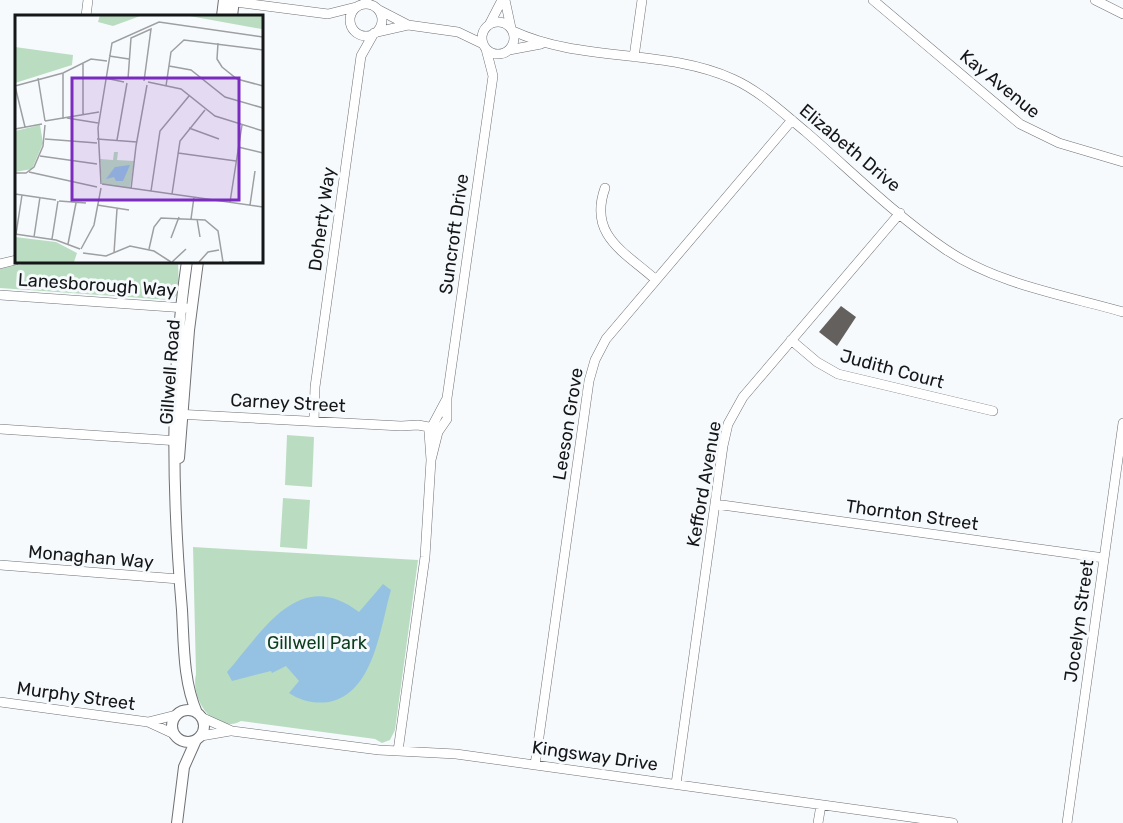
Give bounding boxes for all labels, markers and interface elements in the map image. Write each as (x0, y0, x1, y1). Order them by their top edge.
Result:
inset map (15, 15, 262, 262)
street label: Kay Avenue (955, 45, 1045, 123)
street label: Elizabeth Drive (795, 99, 905, 197)
street label: Doherty Way (304, 165, 340, 272)
street label: Suncroft Drive (435, 172, 473, 296)
street label: Lanesborough Way (17, 268, 177, 302)
street label: Gillwell Road (155, 319, 185, 425)
street label: Judith Court (838, 345, 946, 393)
street label: Leeson Grove (548, 366, 588, 482)
street label: Carney Street (230, 389, 346, 417)
street label: Kefford Avenue (682, 419, 726, 549)
street label: Thornton Street (844, 495, 980, 535)
street label: Monaghan Way (27, 541, 155, 573)
street label: Jocelyn Street (1060, 558, 1098, 684)
park label: Gillwell Park (267, 632, 368, 654)
street label: Murphy Street (15, 677, 137, 715)
street label: Kingsway Drive (531, 736, 659, 776)

